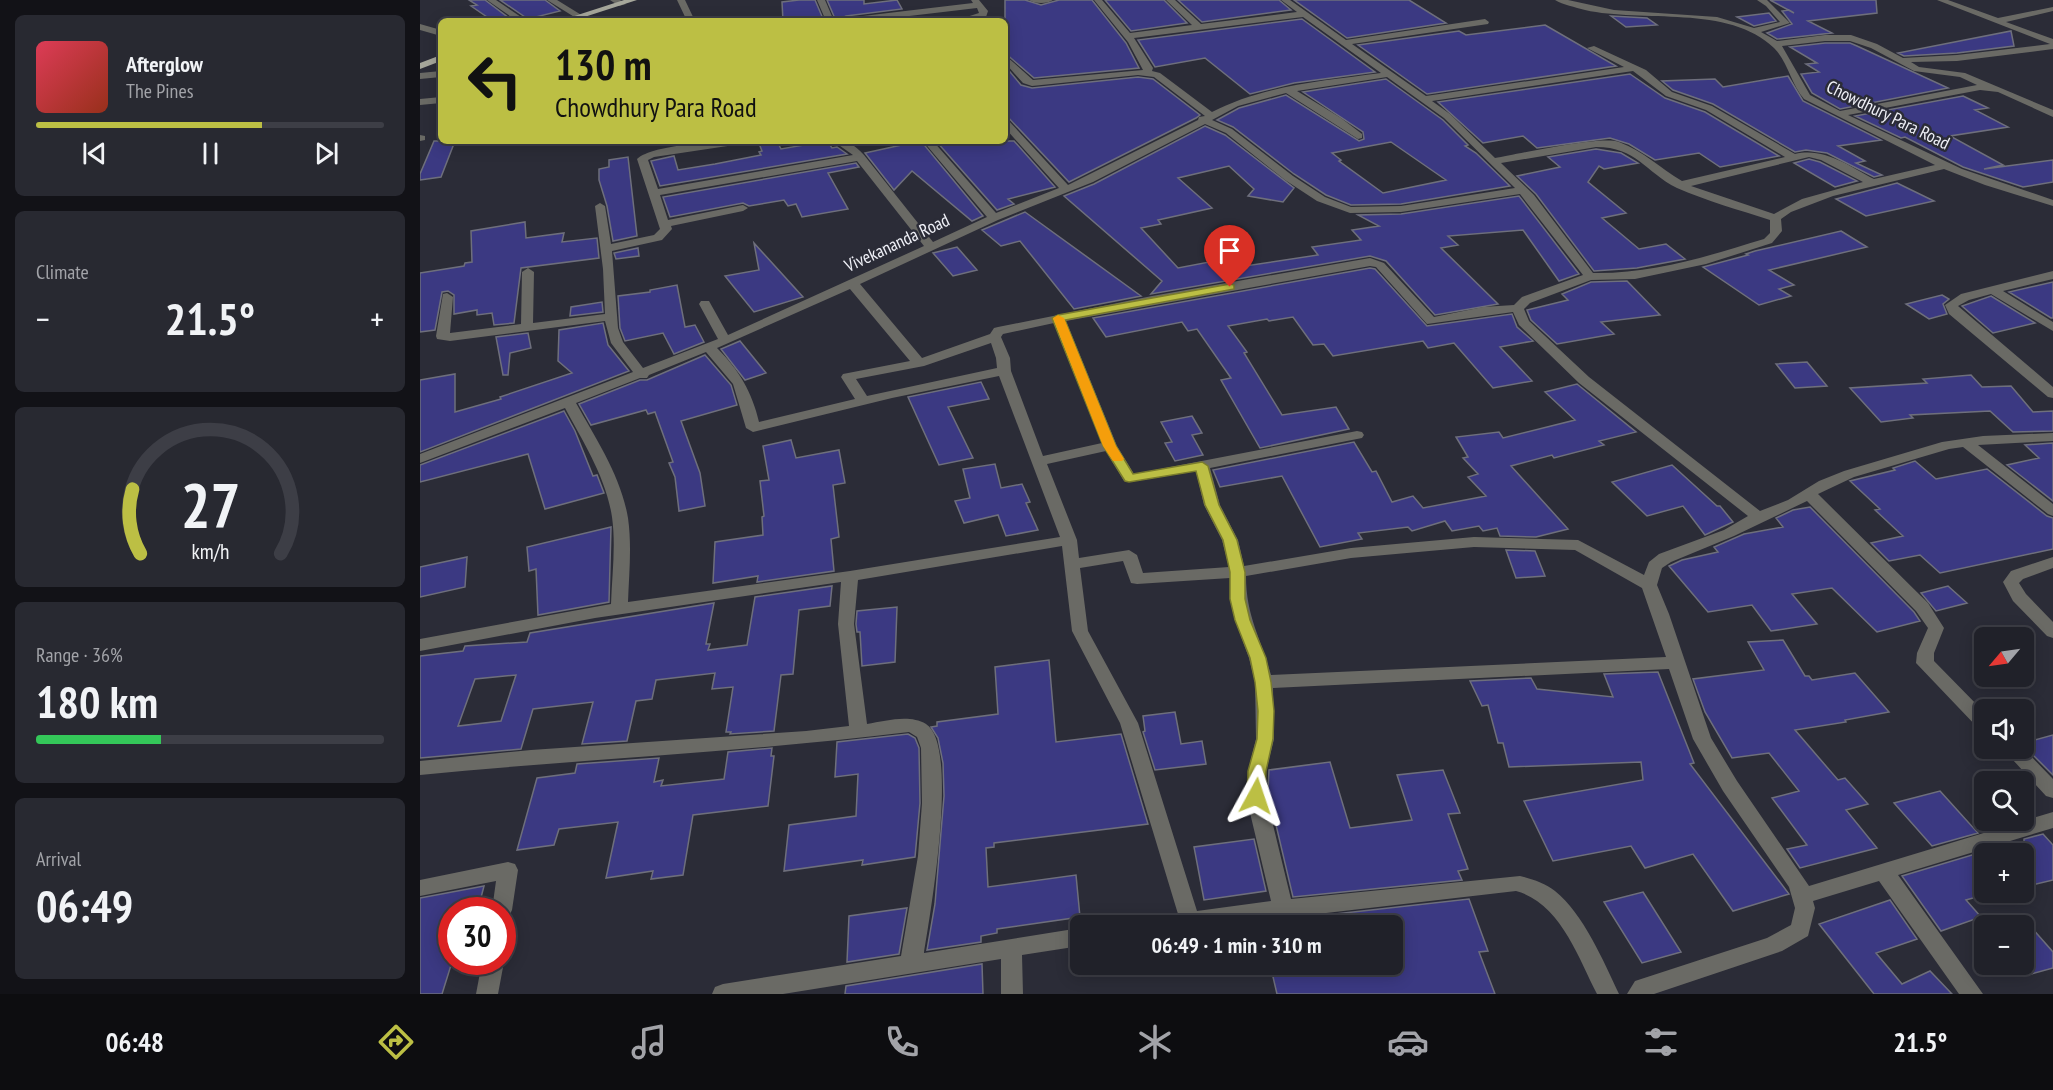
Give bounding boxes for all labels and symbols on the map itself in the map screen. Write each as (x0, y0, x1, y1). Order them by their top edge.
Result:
street label: Chowdhury Para Road (1823, 75, 1954, 154)
street label: Vivekananda Road (840, 208, 953, 277)
pin (1204, 225, 1255, 287)
north arrow (1974, 627, 2034, 687)
position arrow (1224, 764, 1288, 828)
speed limit sign: 30 (438, 897, 516, 975)

